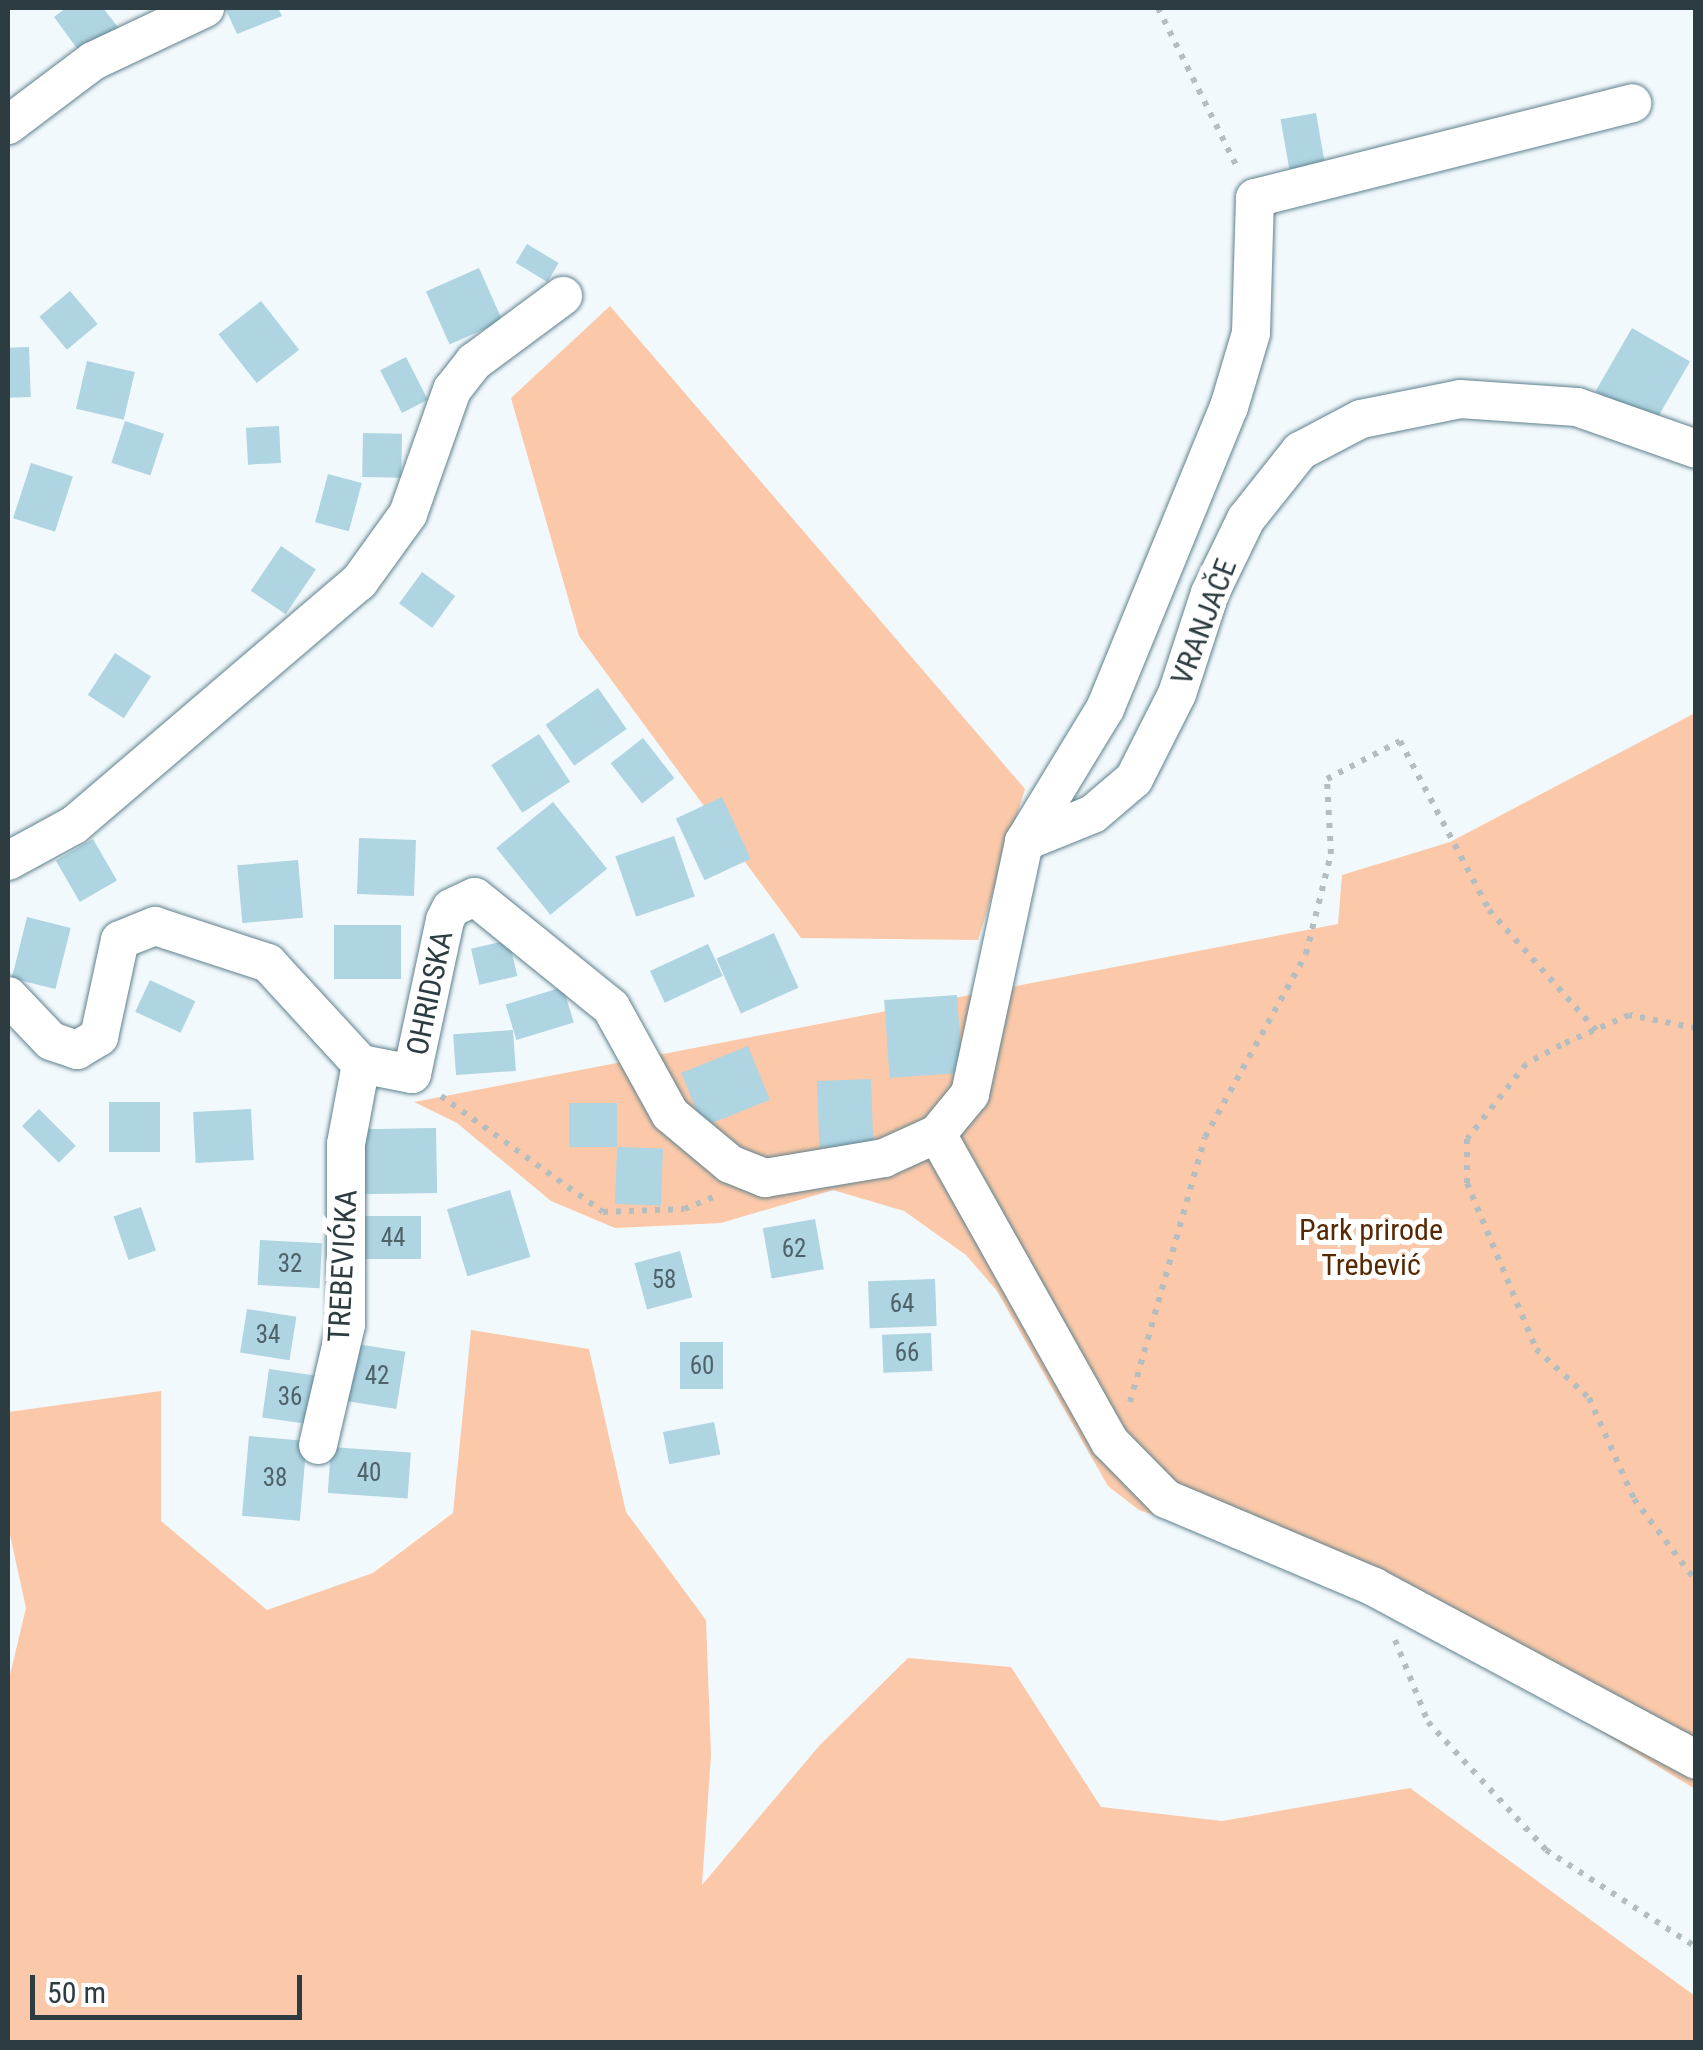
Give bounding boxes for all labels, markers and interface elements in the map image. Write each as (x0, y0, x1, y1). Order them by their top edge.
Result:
street label: VRANJAČE (1164, 554, 1244, 690)
street label: OHRIDSKA (399, 927, 461, 1059)
street label: TREBEVIĆKA (321, 1189, 365, 1343)
park label: Park prirode Trebević (1299, 1212, 1443, 1282)
house number: 44 (381, 1223, 405, 1253)
house number: 62 (782, 1234, 806, 1264)
house number: 32 (278, 1249, 302, 1279)
house number: 58 (652, 1265, 676, 1295)
house number: 64 (890, 1289, 914, 1319)
house number: 34 (256, 1320, 280, 1350)
house number: 66 (895, 1338, 919, 1368)
house number: 60 (690, 1351, 714, 1381)
house number: 42 (365, 1361, 389, 1391)
house number: 36 (278, 1382, 302, 1412)
house number: 40 (357, 1458, 381, 1488)
house number: 38 (263, 1463, 287, 1493)
scale bar (35, 1955, 308, 2017)
text: 50 m (47, 1975, 106, 2010)

